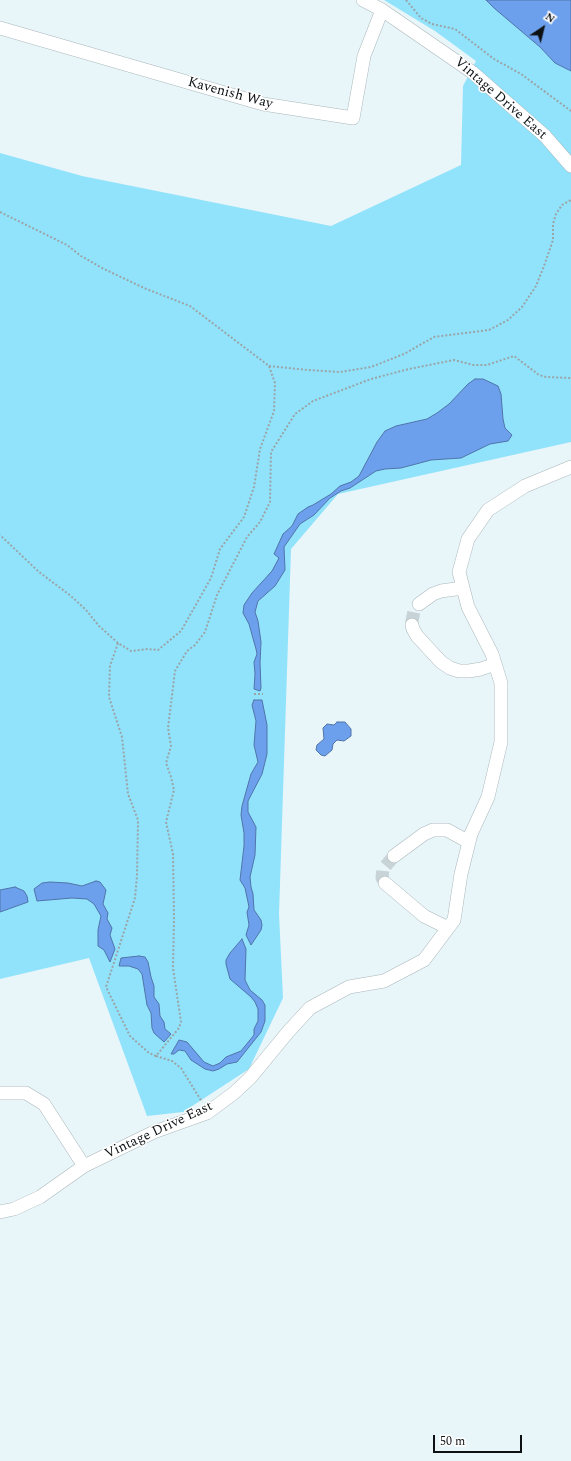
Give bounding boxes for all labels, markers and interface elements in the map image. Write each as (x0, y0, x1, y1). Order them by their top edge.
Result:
north arrow (523, 8, 563, 48)
text: N (542, 8, 559, 27)
street label: Vintage Drive East (450, 54, 550, 144)
street label: Kavenish Way (186, 75, 274, 113)
street label: Vintage Drive East (102, 1099, 216, 1163)
scale bar (435, 1427, 524, 1453)
text: 50 m (440, 1432, 465, 1451)

